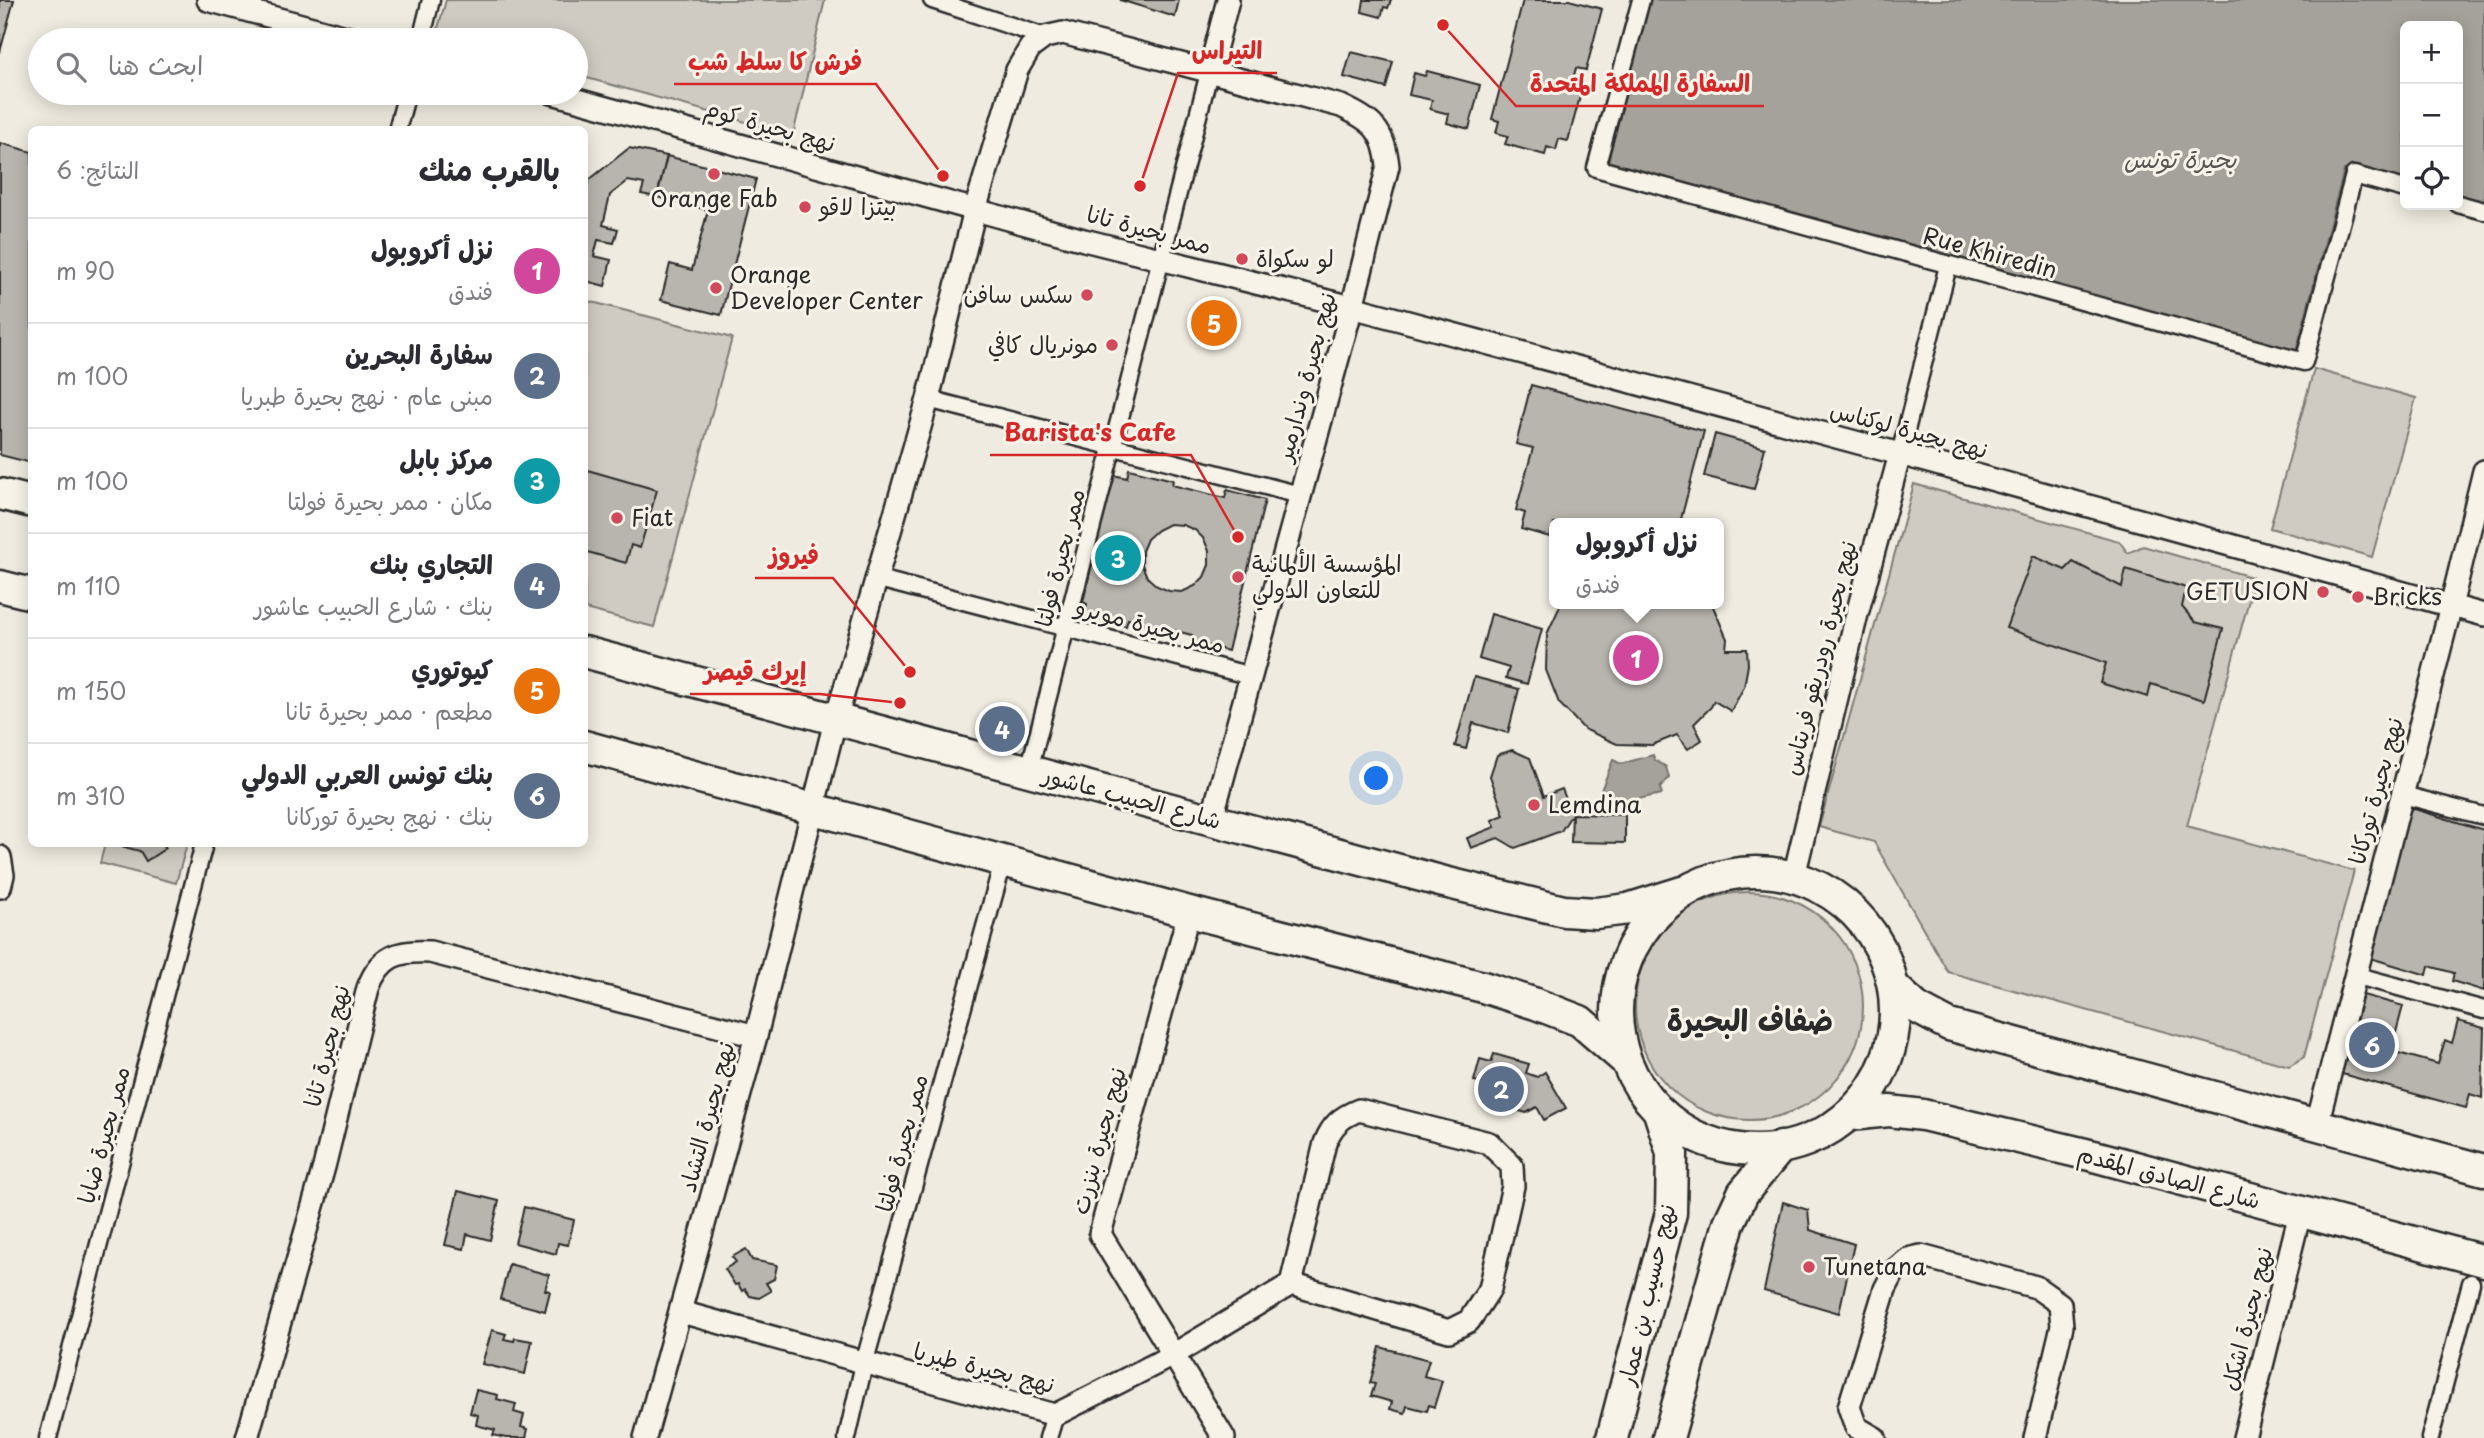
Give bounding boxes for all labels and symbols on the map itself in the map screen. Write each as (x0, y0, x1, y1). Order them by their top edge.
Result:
callout: التيراس (1178, 28, 1277, 73)
text: التيراس (1192, 31, 1262, 67)
callout: فرش كا سلط شب (674, 39, 876, 84)
text: فرش كا سلط شب (688, 42, 862, 78)
callout: السفارة المملكة المتحدة (1516, 61, 1764, 106)
text: السفارة المملكة المتحدة (1530, 64, 1750, 100)
street label: نهج بحيرة كوم (700, 89, 840, 162)
water label: بحيرة تونس (2124, 140, 2237, 176)
marker: Orange Fab (706, 166, 722, 182)
place label: Orange Fab (650, 180, 778, 215)
place label: بيتزا لاقو (818, 188, 896, 223)
street label: ممر بحيرة تانا (1083, 195, 1216, 262)
marker: بيتزا لاقو (797, 199, 813, 215)
street label: Rue Khiredin (1919, 217, 2061, 286)
place label: لو سكواة (1256, 240, 1334, 275)
marker: لو سكواة (1234, 251, 1250, 267)
place label: Orange Developer Center (730, 256, 923, 317)
place label: سكس سافن (963, 276, 1073, 311)
marker: Orange Developer Center (708, 280, 724, 296)
marker: سكس سافن (1079, 287, 1095, 303)
street label: نهج بحيرة وندارمير (1265, 288, 1344, 467)
pin: 5 (1191, 297, 1237, 349)
place label: مونريال كافي (988, 326, 1098, 362)
marker: مونريال كافي (1104, 337, 1120, 353)
street label: نهج بحيرة لوكناس (1827, 391, 1992, 466)
callout: Barista's Cafe (990, 410, 1191, 455)
text: Barista's Cafe (1004, 413, 1176, 449)
street label: ممر بحيرة فولتا (1024, 485, 1093, 631)
place label: Fiat (631, 499, 673, 534)
marker: Fiat (609, 510, 625, 526)
pin: 3 (1095, 532, 1141, 584)
callout: فيروز (755, 533, 833, 578)
text: فيروز (767, 536, 819, 572)
street label: نهج بحيرة رودريقو فريتاس (1772, 537, 1865, 779)
place label: المؤسسة الألمانية للتعاون الدولي (1252, 545, 1402, 611)
marker: المؤسسة الألمانية للتعاون الدولي (1230, 569, 1246, 585)
place label: GETUSION (2186, 573, 2309, 608)
place label: Bricks (2372, 578, 2442, 613)
marker: GETUSION (2315, 584, 2331, 600)
street label: ممر بحيرة مويرو (1070, 587, 1229, 661)
marker: Bricks (2350, 589, 2366, 605)
pin: 1 (1613, 632, 1659, 684)
callout: إيرك قيصر (690, 649, 820, 694)
text: إيرك قيصر (702, 652, 806, 688)
pin: 4 (979, 703, 1025, 755)
street label: نهج بحيرة توركانا (2338, 713, 2411, 868)
street label: شارع الحبيب عاشور (1037, 755, 1225, 837)
your location (1359, 761, 1393, 795)
place label: Lemdina (1548, 786, 1642, 821)
marker: Lemdina (1526, 797, 1542, 813)
street label: نهج بحيرة تانا (293, 981, 358, 1111)
district label: ضفاف البحيرة (1667, 996, 1833, 1041)
pin: 6 (2349, 1019, 2395, 1071)
street label: نهج بحيرة التشاد (669, 1037, 742, 1196)
street label: ممر بحيرة ضايا (67, 1062, 138, 1207)
street label: نهج بحيرة بنزرت (1061, 1063, 1134, 1218)
pin: 2 (1478, 1063, 1524, 1115)
street label: ممر بحيرة فولتا (865, 1070, 936, 1215)
street label: شارع الصادق المقدم (2074, 1134, 2265, 1219)
street label: نهج حسيب بن عمار (1607, 1200, 1683, 1390)
street label: نهج بحيرة اشكل (2211, 1243, 2280, 1394)
place label: Tunetana (1823, 1248, 1927, 1283)
marker: Tunetana (1801, 1259, 1817, 1275)
street label: نهج بحيرة طبريا (910, 1332, 1059, 1401)

